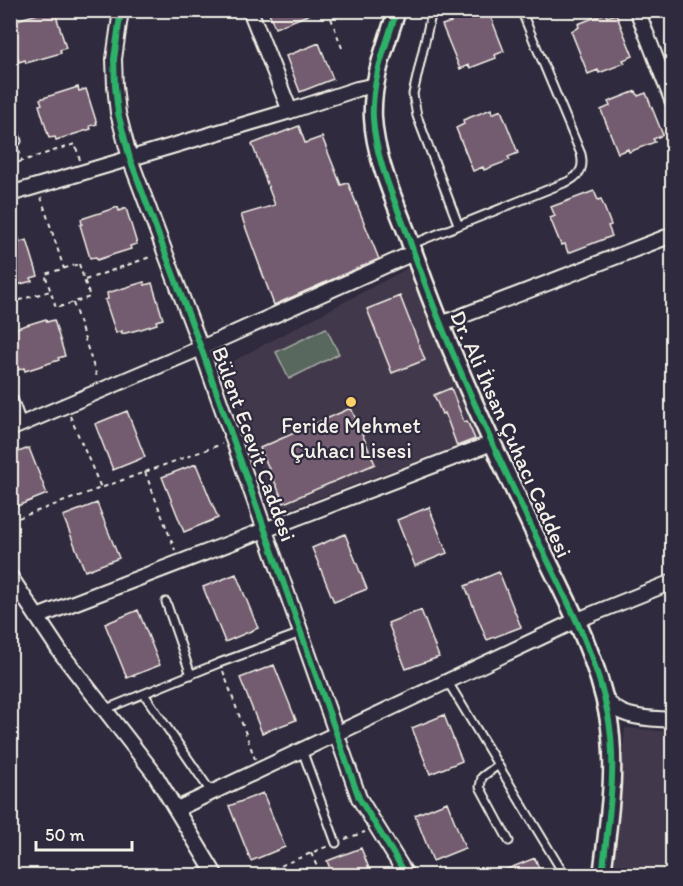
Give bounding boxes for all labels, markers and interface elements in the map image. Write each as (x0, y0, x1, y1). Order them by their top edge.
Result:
street label: Dr. Ali İhsan Çuhacı Caddesi (444, 306, 578, 562)
street label: Bülent Ecevit Caddesi (206, 343, 302, 545)
marker: Feride Mehmet Çuhacı Lisesi (344, 395, 358, 409)
place label: Feride Mehmet Çuhacı Lisesi (281, 412, 421, 464)
scale bar (36, 814, 132, 852)
text: 50 m (45, 824, 85, 846)

